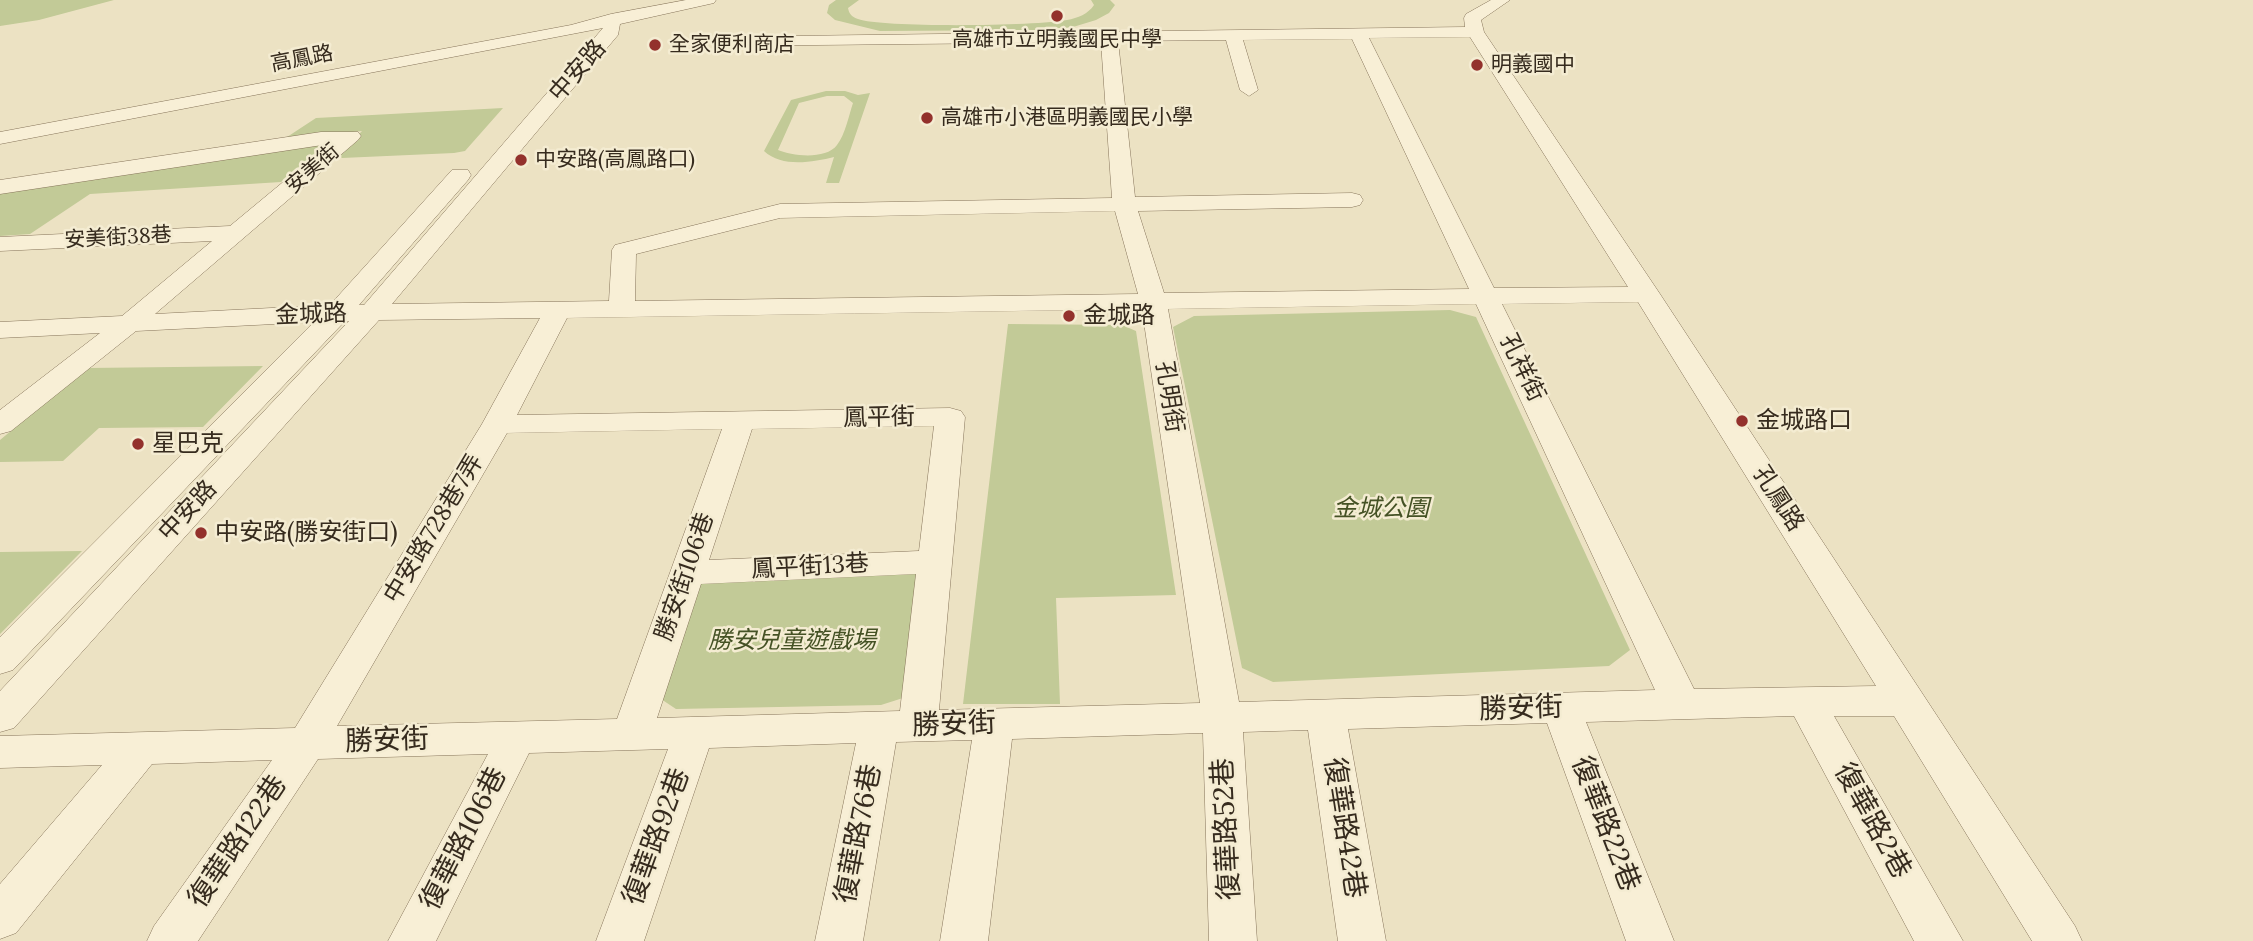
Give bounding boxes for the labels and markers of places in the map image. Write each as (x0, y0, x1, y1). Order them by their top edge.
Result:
marker: 高雄市立明義國民中學 (1049, 8, 1065, 24)
place label: 高雄市立明義國民中學 (952, 27, 1162, 53)
place label: 全家便利商店 (669, 32, 795, 58)
marker: 全家便利商店 (647, 37, 663, 53)
place label: 明義國中 (1491, 52, 1575, 78)
marker: 明義國中 (1469, 57, 1485, 73)
place label: 高雄市小港區明義國民小學 (941, 105, 1193, 131)
marker: 高雄市小港區明義國民小學 (919, 110, 935, 126)
place label: 中安路(高鳳路口) (535, 147, 695, 173)
marker: 中安路(高鳳路口) (513, 152, 529, 168)
place label: 金城路 (1083, 302, 1155, 330)
marker: 金城路 (1061, 308, 1077, 324)
place label: 金城路口 (1756, 407, 1852, 435)
marker: 金城路口 (1734, 413, 1750, 429)
place label: 星巴克 (152, 430, 224, 458)
marker: 星巴克 (130, 436, 146, 452)
place label: 中安路(勝安街口) (215, 519, 398, 547)
marker: 中安路(勝安街口) (193, 525, 209, 541)

